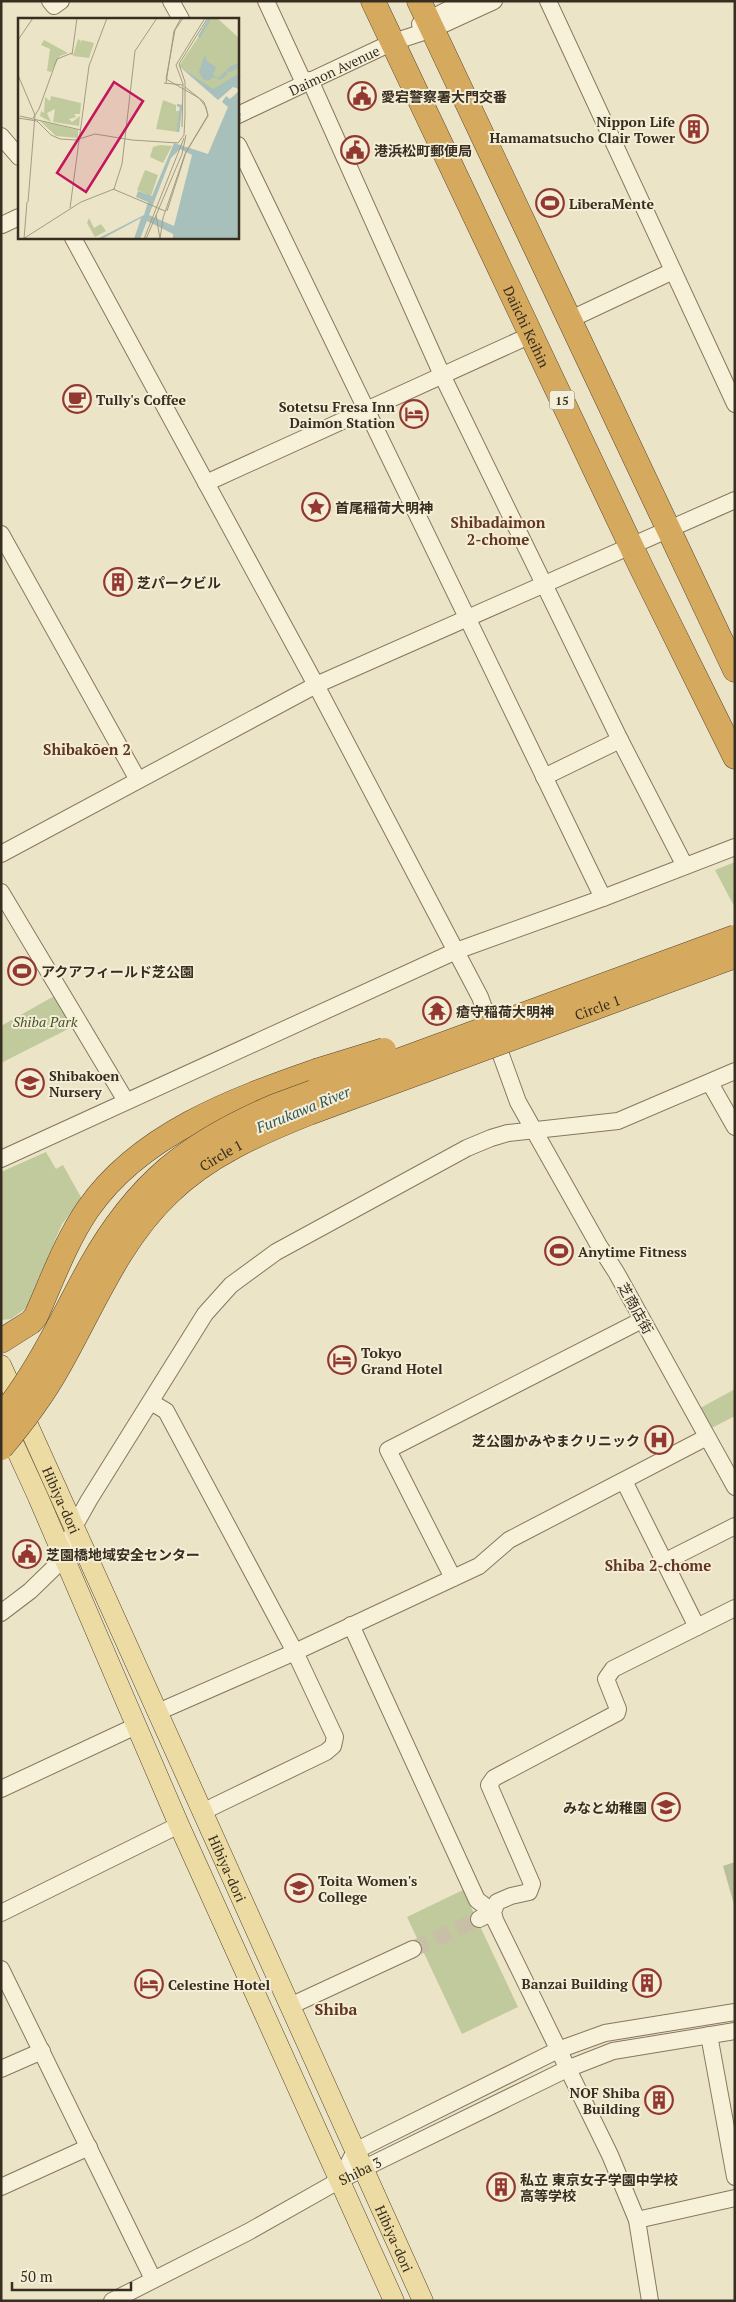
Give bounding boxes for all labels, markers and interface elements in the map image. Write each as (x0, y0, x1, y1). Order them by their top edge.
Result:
inset map (18, 18, 239, 239)
street label: Daimon Avenue (285, 40, 382, 99)
public building icon: 愛宕警察署大門交番 (347, 81, 377, 111)
place label: 愛宕警察署大門交番 (381, 87, 507, 106)
place label: Nippon Life Hamamatsucho Clair Tower (489, 112, 675, 147)
building icon: Nippon Life Hamamatsucho Clair Tower (679, 114, 709, 144)
public building icon: 港浜松町郵便局 (340, 135, 370, 165)
place label: 港浜松町郵便局 (374, 141, 472, 160)
sports icon: LiberaMente (535, 188, 565, 218)
place label: LiberaMente (569, 194, 655, 213)
street label: Daiichi Keihin (500, 282, 555, 371)
cafe icon: Tully's Coffee (62, 384, 92, 414)
place label: Tully's Coffee (96, 390, 186, 409)
road number: 15 (550, 390, 574, 410)
place label: Sotetsu Fresa Inn Daimon Station (279, 397, 395, 432)
hotel icon: Sotetsu Fresa Inn Daimon Station (399, 399, 429, 429)
place icon: 首尾稲荷大明神 (301, 492, 331, 522)
place label: 首尾稲荷大明神 (335, 498, 433, 517)
district label: Shibadaimon 2-chome (451, 512, 546, 549)
building icon: 芝パークビル (103, 567, 133, 597)
place label: 芝パークビル (137, 573, 221, 592)
district label: Shibakōen 2 (43, 739, 131, 759)
sports icon: アクアフィールド芝公園 (7, 956, 37, 986)
place label: アクアフィールド芝公園 (41, 962, 194, 981)
street label: Circle 1 (572, 990, 623, 1024)
temple icon: 瘡守稲荷大明神 (422, 996, 452, 1026)
place label: 瘡守稲荷大明神 (456, 1002, 554, 1021)
park label: Shiba Park (13, 1012, 78, 1031)
place label: Shibakoen Nursery (49, 1066, 119, 1101)
school or university icon: Shibakoen Nursery (15, 1068, 45, 1098)
water label: Furukawa River (252, 1081, 354, 1137)
street label: Circle 1 (195, 1135, 246, 1175)
sports icon: Anytime Fitness (544, 1236, 574, 1266)
place label: Anytime Fitness (578, 1242, 687, 1261)
street label: 芝商店街 (614, 1279, 658, 1337)
place label: Tokyo Grand Hotel (361, 1343, 443, 1378)
hotel icon: Tokyo Grand Hotel (327, 1345, 357, 1375)
hospital icon: 芝公園かみやまクリニック (644, 1425, 674, 1455)
place label: 芝公園かみやまクリニック (472, 1431, 640, 1450)
street label: Hibiya-dori (38, 1463, 85, 1536)
public building icon: 芝園橋地域安全センター (12, 1539, 42, 1569)
place label: 芝園橋地域安全センター (46, 1545, 200, 1564)
district label: Shiba 2-chome (605, 1555, 711, 1575)
school or university icon: みなと幼稚園 (651, 1792, 681, 1822)
place label: みなと幼稚園 (563, 1798, 647, 1817)
street label: Hibiya-dori (205, 1832, 251, 1905)
place label: Toita Women's College (318, 1871, 417, 1906)
school or university icon: Toita Women's College (284, 1873, 314, 1903)
building icon: Banzai Building (632, 1968, 662, 1998)
hotel icon: Celestine Hotel (134, 1969, 164, 1999)
place label: Banzai Building (522, 1974, 629, 1993)
place label: Celestine Hotel (168, 1975, 270, 1994)
district label: Shiba (315, 1998, 357, 2020)
place label: NOF Shiba Building (570, 2083, 641, 2118)
building icon: NOF Shiba Building (644, 2085, 674, 2115)
street label: Shiba 3 (335, 2152, 384, 2189)
place label: 私立 東京女子学園中学校 高等学校 (520, 2170, 678, 2205)
building icon: 私立 東京女子学園中学校 高等学校 (486, 2172, 516, 2202)
street label: Hibiya-dori (371, 2202, 418, 2275)
scale bar (12, 2260, 131, 2292)
text: 50 m (20, 2266, 53, 2286)

